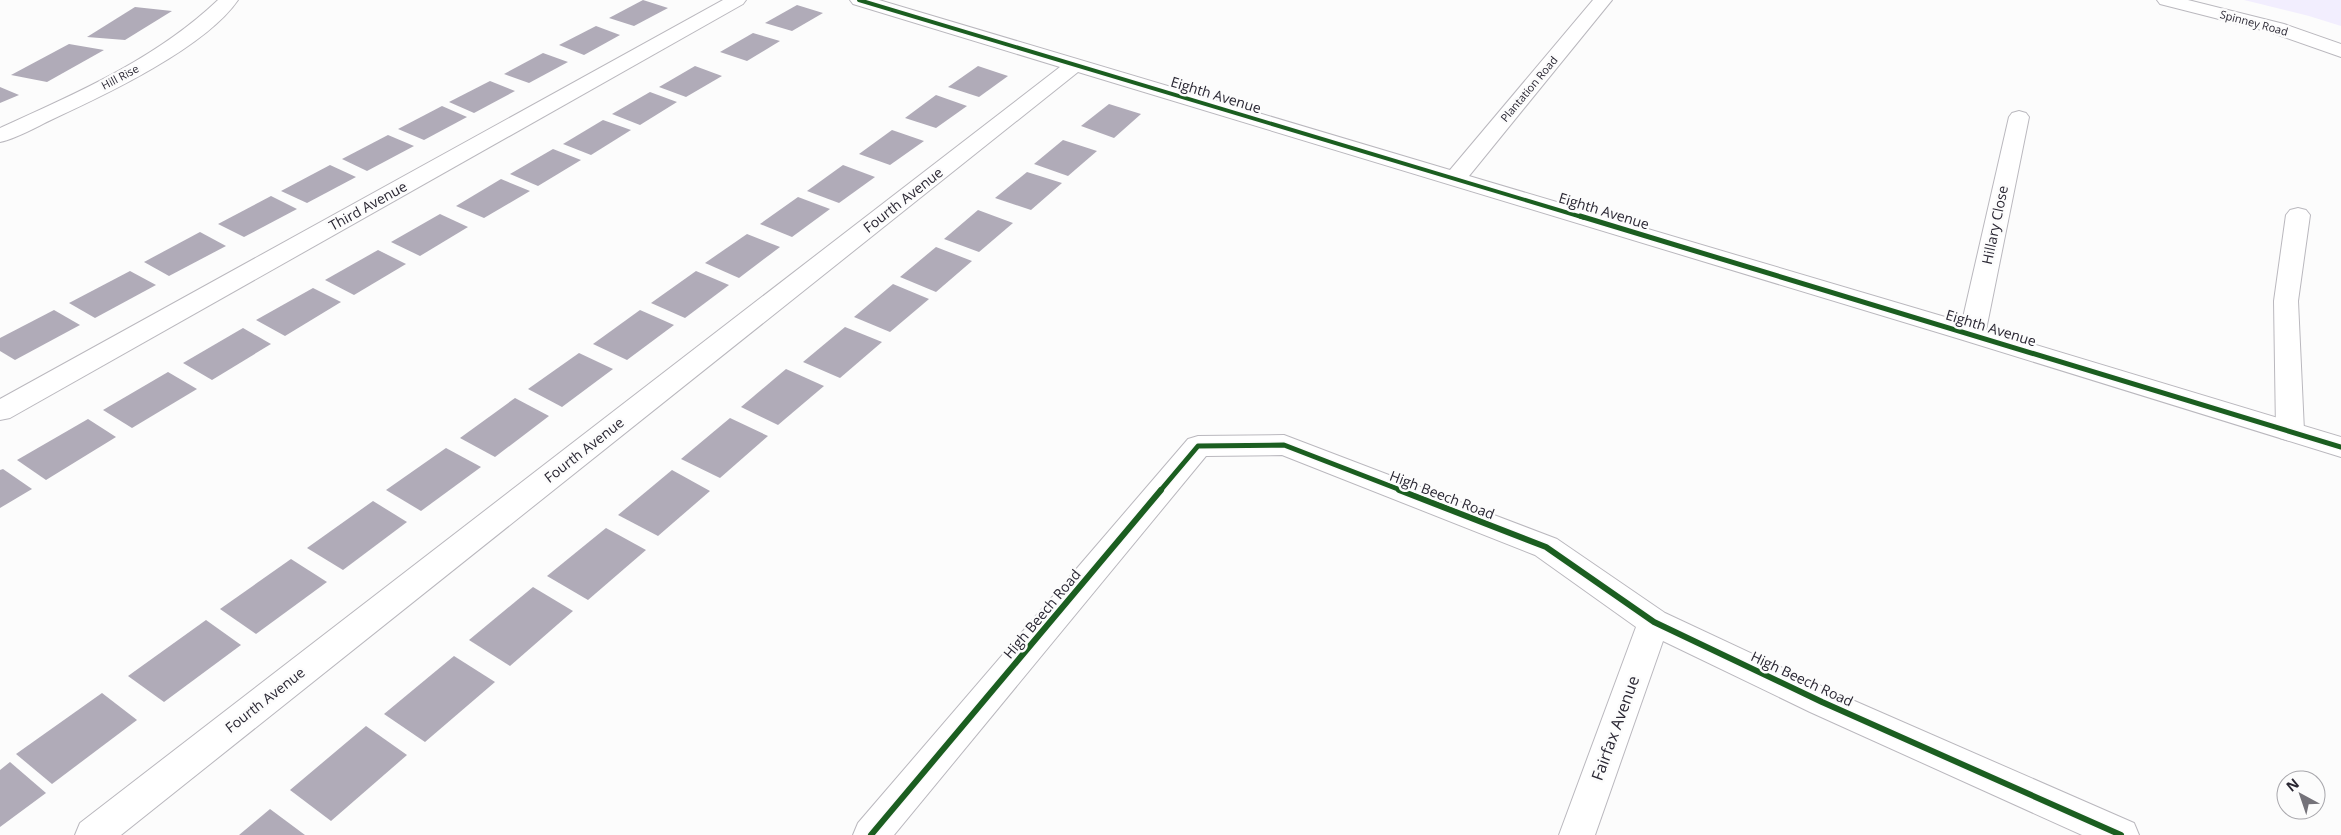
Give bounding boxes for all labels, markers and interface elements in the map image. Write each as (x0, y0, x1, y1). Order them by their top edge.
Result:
street label: Spinney Road (2218, 6, 2290, 39)
street label: Plantation Road (1497, 53, 1561, 125)
street label: Hill Rise (98, 60, 141, 93)
street label: Eighth Avenue (1169, 72, 1264, 117)
street label: Fourth Avenue (859, 163, 946, 237)
street label: Third Avenue (325, 176, 410, 235)
street label: Hillary Close (1977, 183, 2012, 266)
street label: Eighth Avenue (1557, 188, 1652, 233)
street label: Eighth Avenue (1944, 305, 2039, 350)
street label: Fourth Avenue (540, 413, 627, 487)
street label: High Beech Road (1387, 466, 1497, 523)
street label: High Beech Road (999, 565, 1085, 662)
street label: High Beech Road (1748, 647, 1856, 711)
street label: Fourth Avenue (221, 663, 308, 737)
street label: Fairfax Avenue (1586, 672, 1644, 784)
north arrow (2276, 770, 2326, 820)
text: N (2282, 774, 2303, 796)

